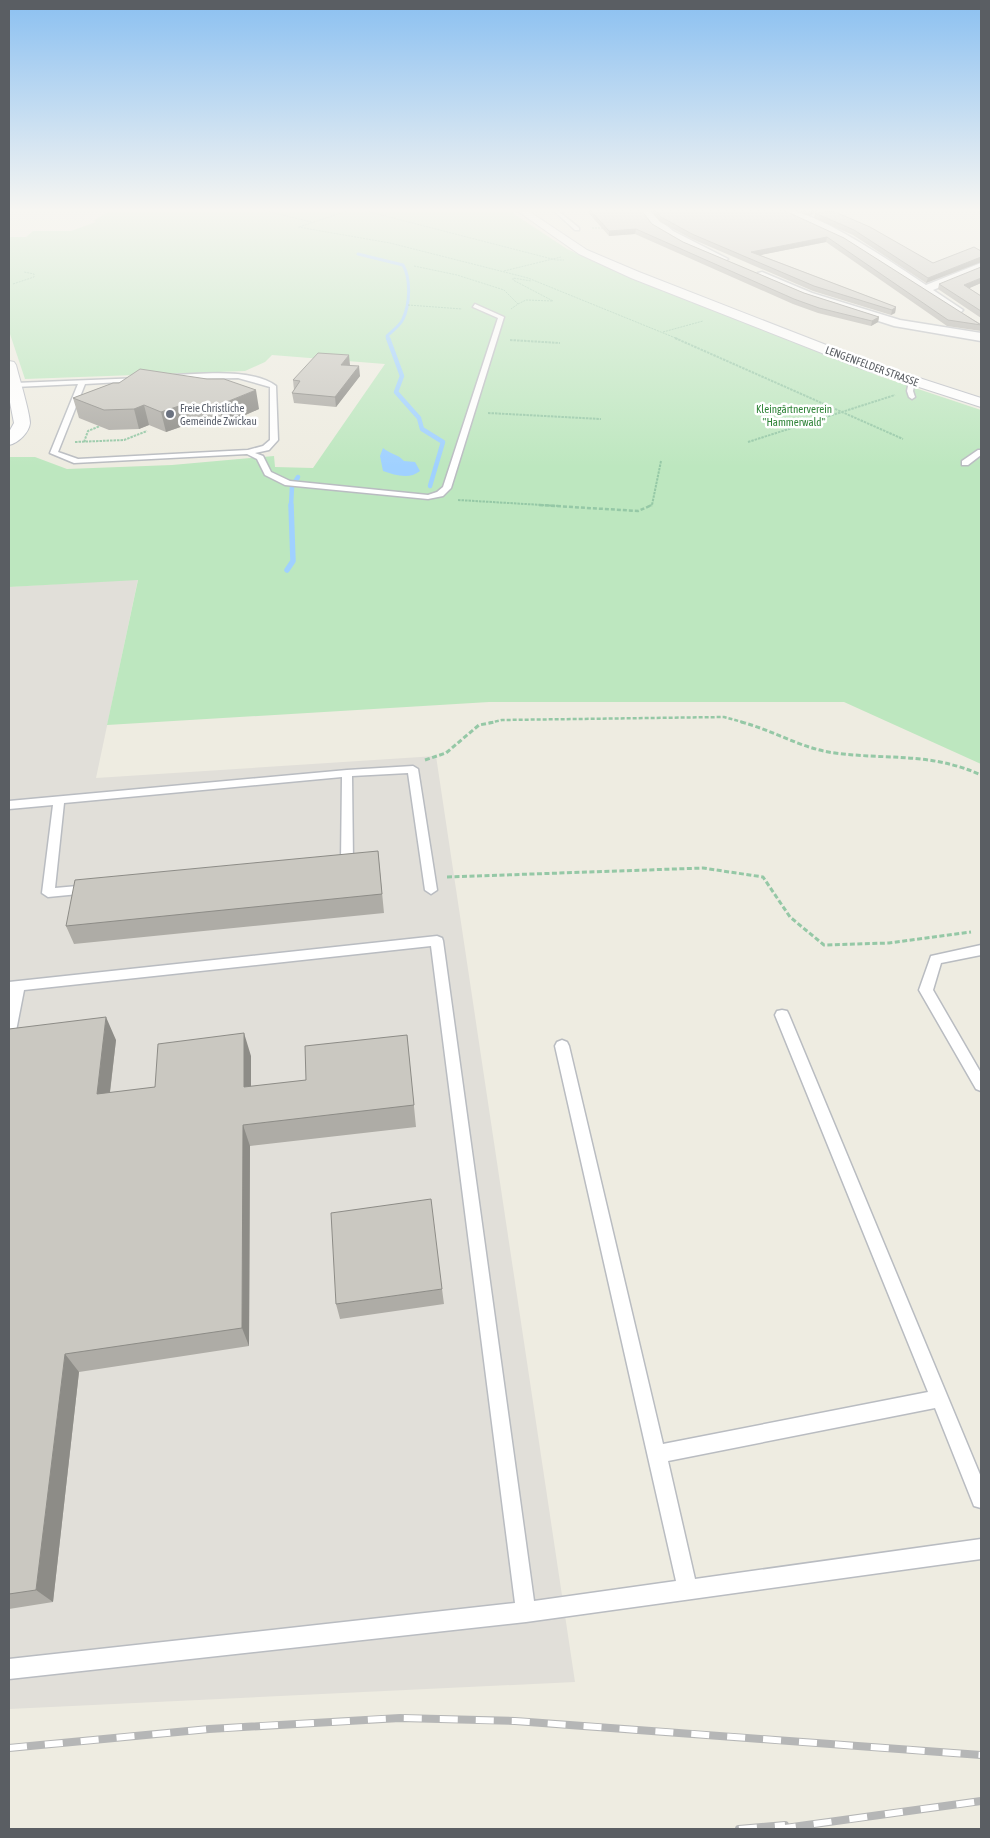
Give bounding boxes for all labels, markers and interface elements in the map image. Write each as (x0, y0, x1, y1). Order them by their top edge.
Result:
street label: LENGENFELDER STRASSE (824, 344, 920, 388)
place label: Freie Christliche Gemeinde Zwickau (180, 402, 257, 427)
park label: Kleingärtnerverein "Hammerwald" (756, 403, 832, 428)
marker: Freie Christliche Gemeinde Zwickau (164, 408, 176, 420)

